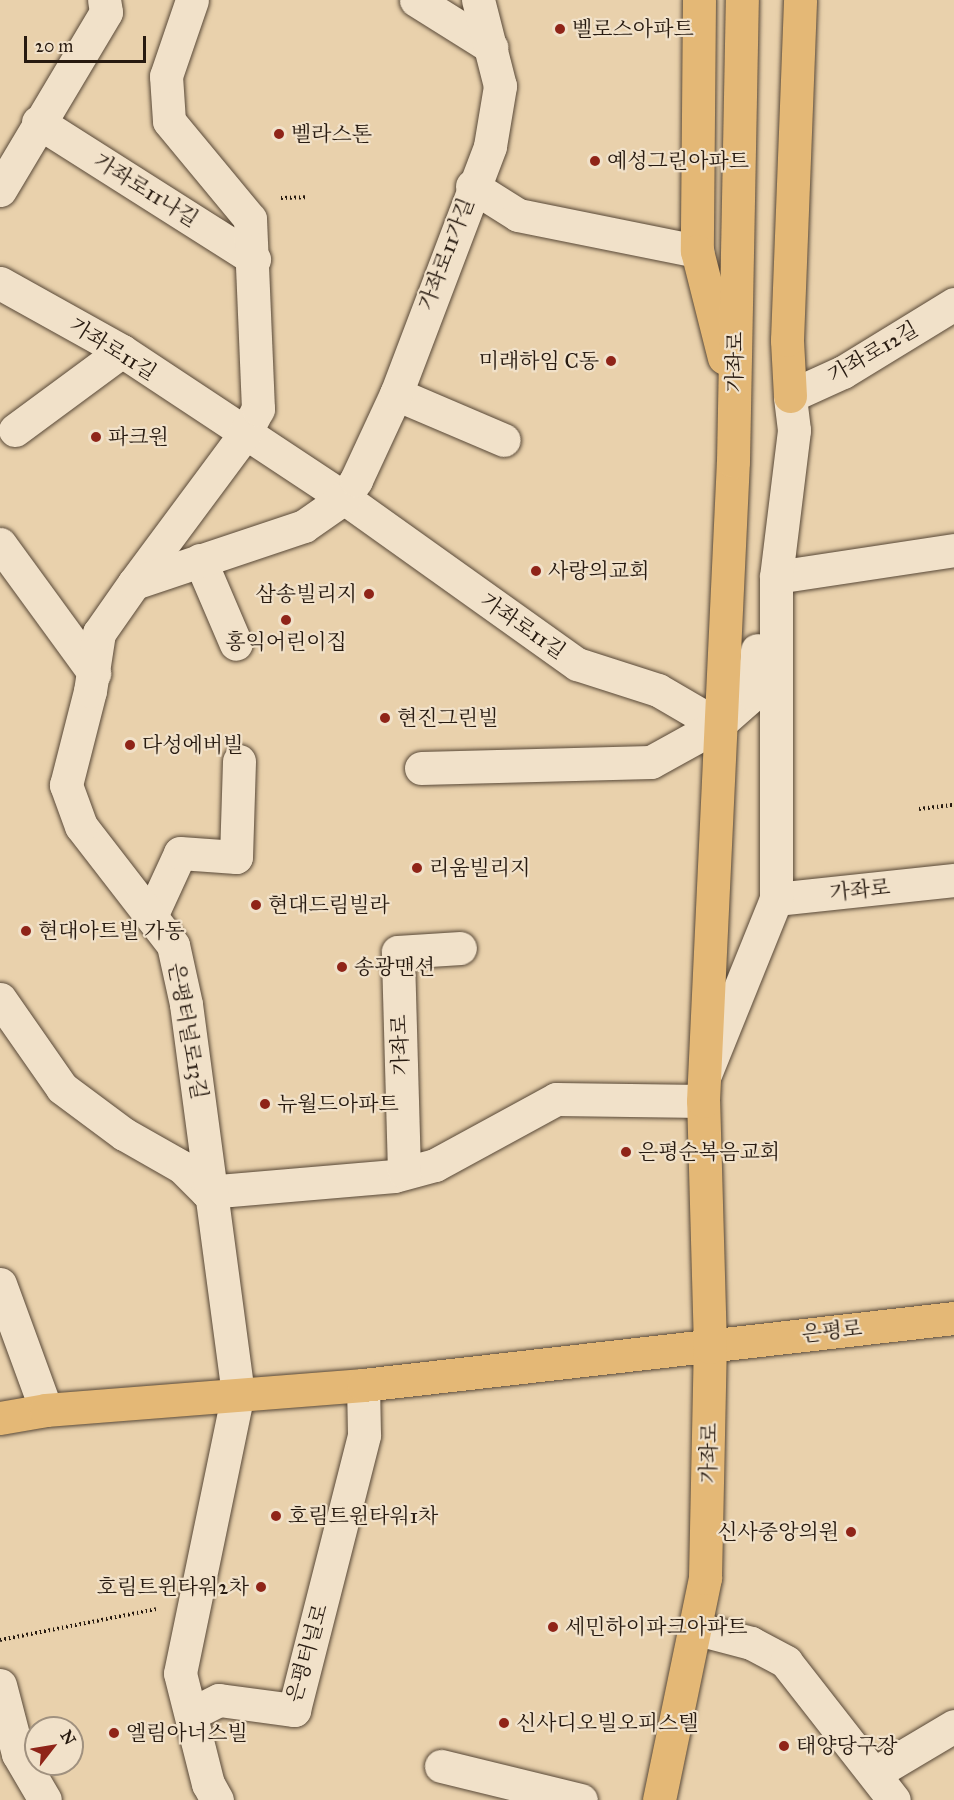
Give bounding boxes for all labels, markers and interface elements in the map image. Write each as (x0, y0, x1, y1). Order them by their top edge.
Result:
place label: 벨로스아파트 (572, 16, 694, 42)
marker: 벨로스아파트 (553, 22, 567, 36)
scale bar (27, 24, 148, 62)
text: 20 m (35, 35, 73, 57)
place label: 벨라스톤 (291, 121, 372, 147)
marker: 벨라스톤 (272, 127, 286, 141)
street label: 가좌로11나길 (89, 148, 203, 232)
place label: 예성그린아파트 (607, 148, 749, 174)
marker: 예성그린아파트 (588, 154, 602, 168)
street label: 가좌로11가길 (413, 194, 479, 314)
street label: 가좌로11길 (65, 312, 161, 386)
street label: 가좌로12길 (823, 316, 923, 388)
street label: 가좌로 (722, 331, 748, 393)
place label: 미래하임 C동 (479, 348, 599, 374)
marker: 미래하임 C동 (604, 354, 618, 368)
place label: 파크원 (108, 424, 169, 450)
marker: 파크원 (89, 430, 103, 444)
place label: 사랑의교회 (548, 558, 649, 584)
marker: 사랑의교회 (529, 564, 543, 578)
place label: 삼송빌리지 (256, 581, 357, 607)
marker: 삼송빌리지 (362, 587, 376, 601)
street label: 가좌로11길 (476, 588, 570, 664)
marker: 홍익어린이집 (279, 613, 293, 627)
place label: 홍익어린이집 (225, 629, 347, 655)
place label: 현진그린빌 (397, 705, 498, 731)
marker: 현진그린빌 (378, 711, 392, 725)
place label: 다성에버빌 (142, 732, 243, 758)
marker: 다성에버빌 (123, 738, 137, 752)
place label: 리움빌리지 (429, 855, 530, 881)
marker: 리움빌리지 (410, 861, 424, 875)
street label: 가좌로 (828, 874, 892, 906)
place label: 현대드림빌라 (268, 892, 390, 918)
marker: 현대드림빌라 (249, 898, 263, 912)
place label: 현대아트빌 가동 (38, 918, 185, 944)
marker: 현대아트빌 가동 (19, 924, 33, 938)
place label: 송광맨션 (354, 954, 435, 980)
marker: 송광맨션 (335, 960, 349, 974)
street label: 은평터널로13길 (164, 961, 212, 1101)
street label: 가좌로 (386, 1014, 414, 1076)
place label: 뉴월드아파트 (277, 1091, 399, 1117)
marker: 뉴월드아파트 (258, 1097, 272, 1111)
place label: 은평순복음교회 (638, 1139, 780, 1165)
marker: 은평순복음교회 (619, 1145, 633, 1159)
street label: 은평로 (800, 1315, 864, 1347)
street label: 가좌로 (696, 1422, 722, 1484)
place label: 호림트윈타워1차 (288, 1503, 438, 1529)
marker: 호림트윈타워1차 (269, 1509, 283, 1523)
place label: 신사중앙의원 (717, 1519, 839, 1545)
marker: 신사중앙의원 (844, 1525, 858, 1539)
place label: 호림트윈타워2차 (97, 1574, 249, 1600)
marker: 호림트윈타워2차 (254, 1580, 268, 1594)
street label: 은평터널로 (281, 1601, 333, 1705)
place label: 세민하이파크아파트 (565, 1614, 748, 1640)
marker: 세민하이파크아파트 (546, 1620, 560, 1634)
place label: 신사디오빌오피스텔 (516, 1710, 699, 1736)
north arrow (24, 1716, 84, 1776)
marker: 신사디오빌오피스텔 (497, 1716, 511, 1730)
place label: 엘림아너스빌 (126, 1720, 248, 1746)
marker: 엘림아너스빌 (107, 1726, 121, 1740)
text: N (56, 1727, 80, 1748)
place label: 태양당구장 (796, 1733, 897, 1759)
marker: 태양당구장 (777, 1739, 791, 1753)

